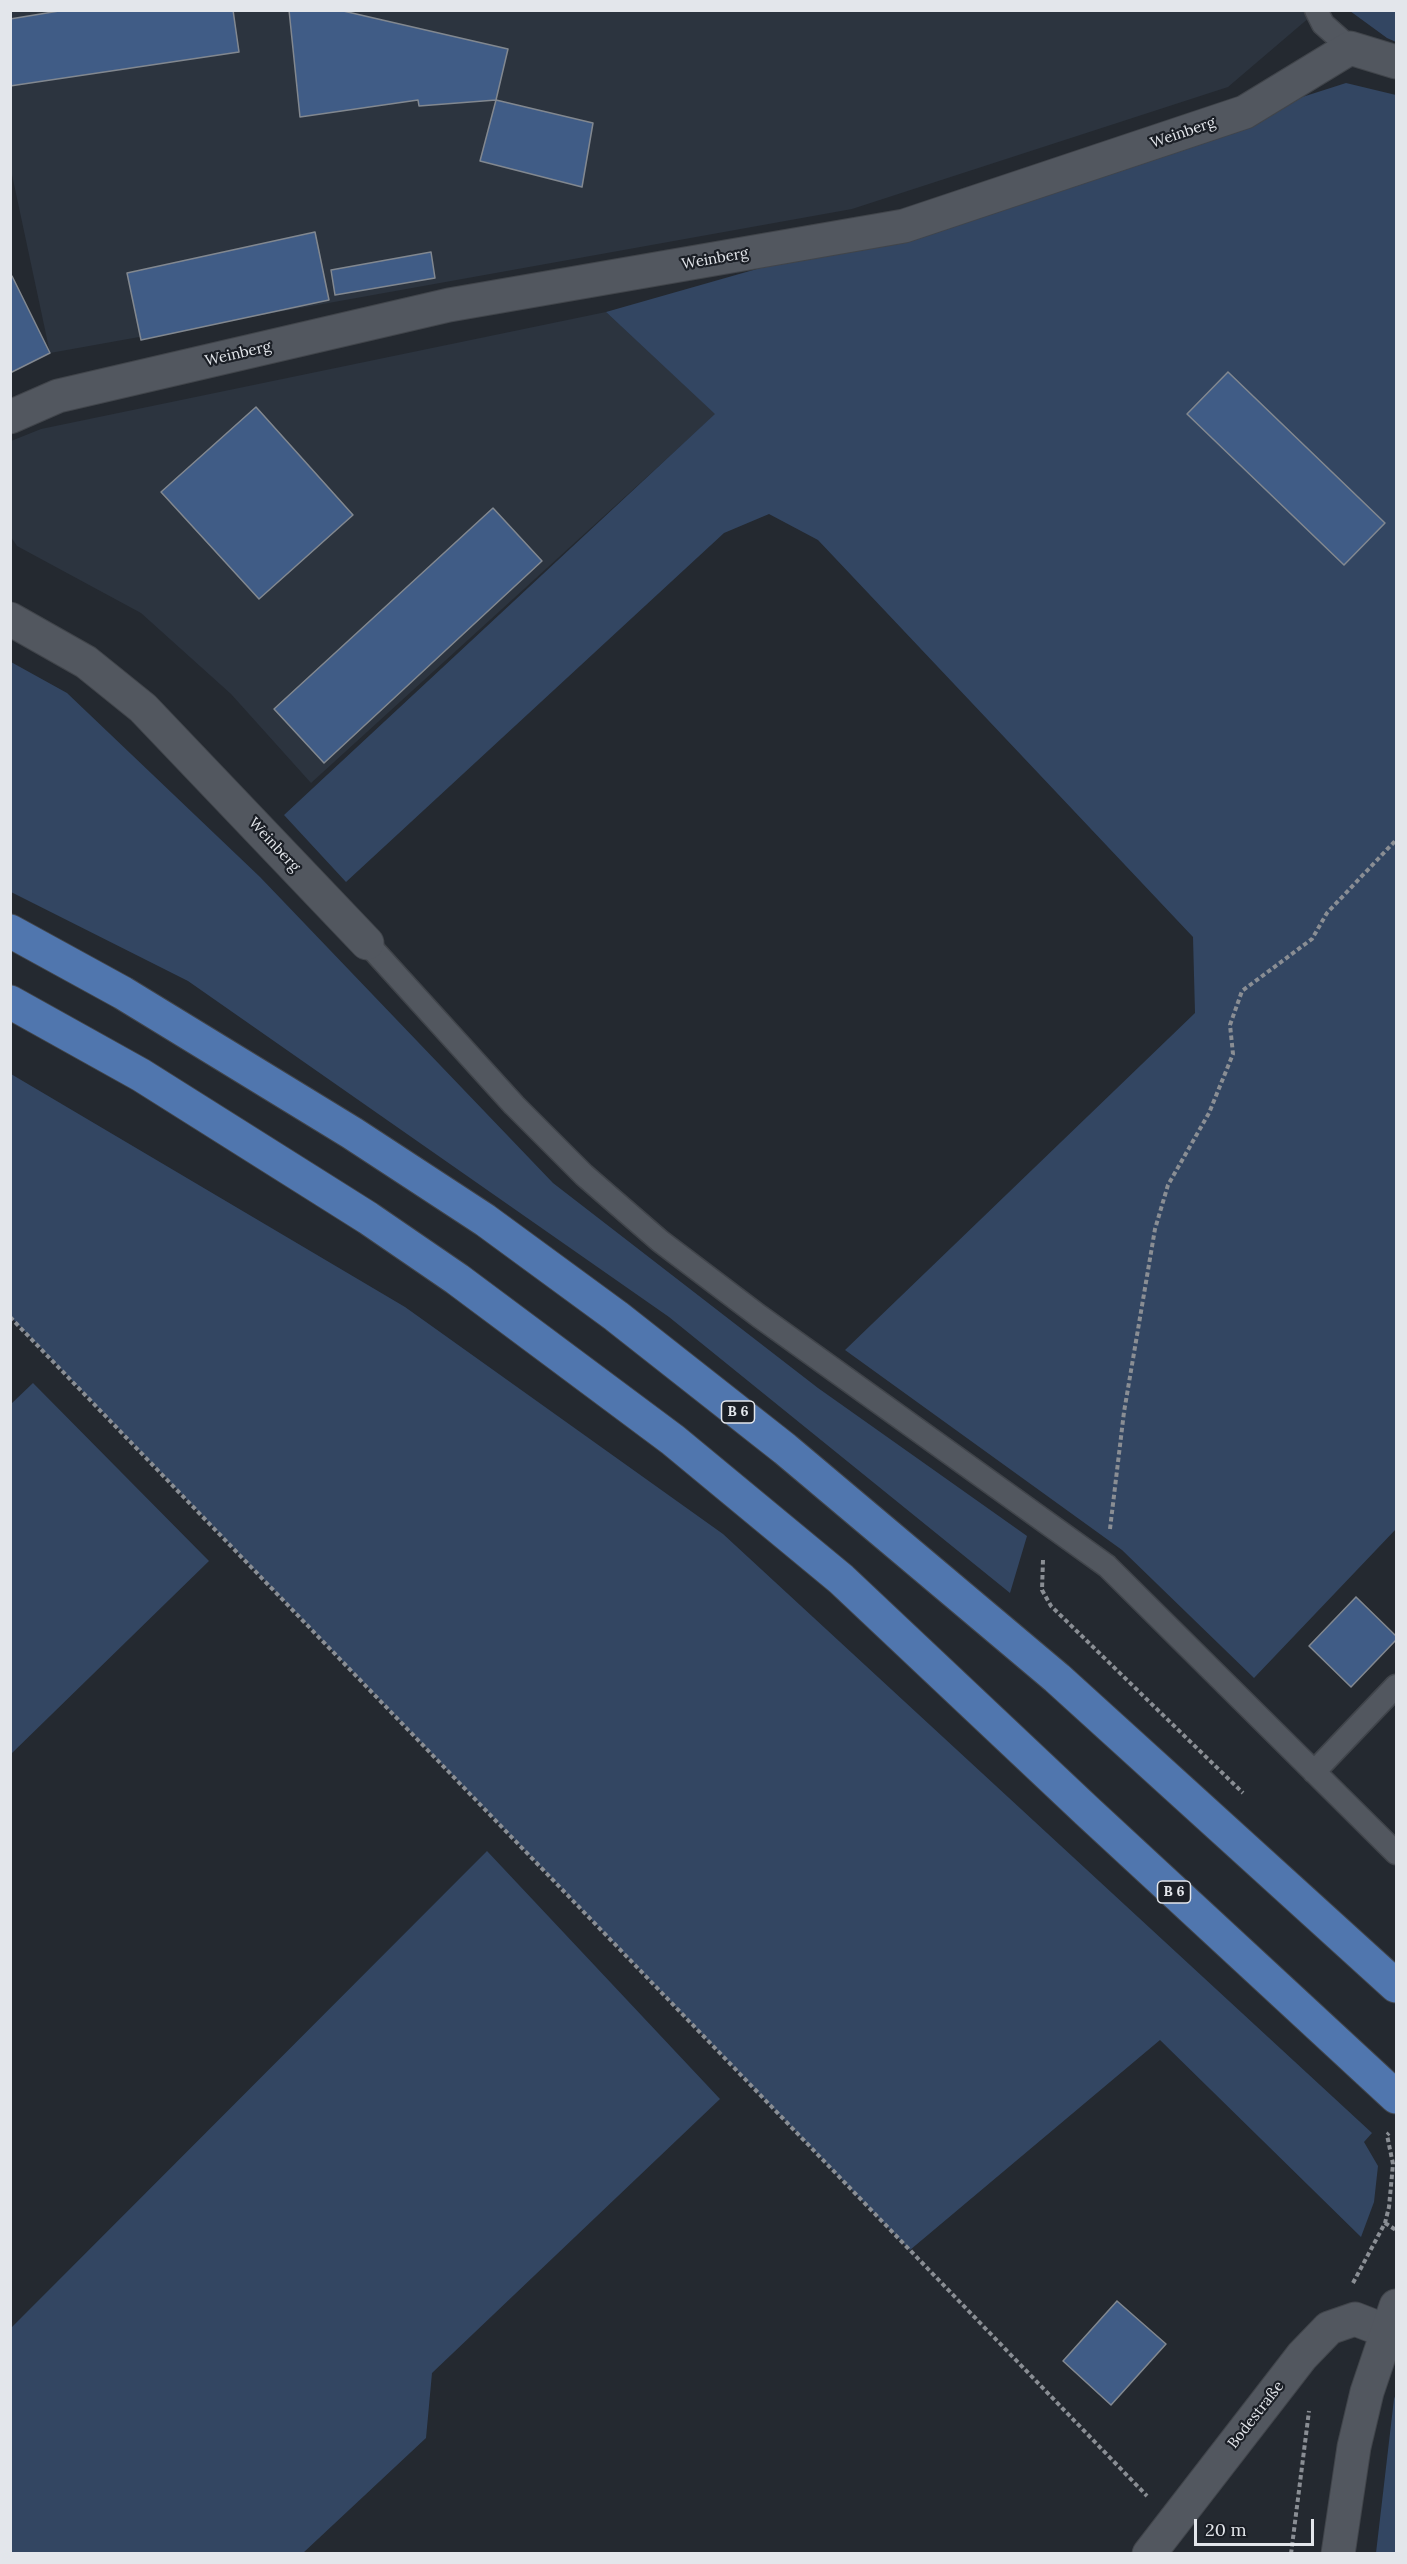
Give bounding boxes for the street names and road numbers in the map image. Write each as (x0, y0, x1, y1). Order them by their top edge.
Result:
street label: Weinberg (1148, 114, 1218, 152)
street label: Weinberg (680, 244, 750, 274)
street label: Weinberg (203, 338, 273, 370)
street label: Weinberg (244, 814, 304, 876)
road number: B 6 (722, 1401, 754, 1423)
road number: B 6 (1158, 1881, 1190, 1903)
street label: Bodestraße (1224, 2378, 1288, 2452)

